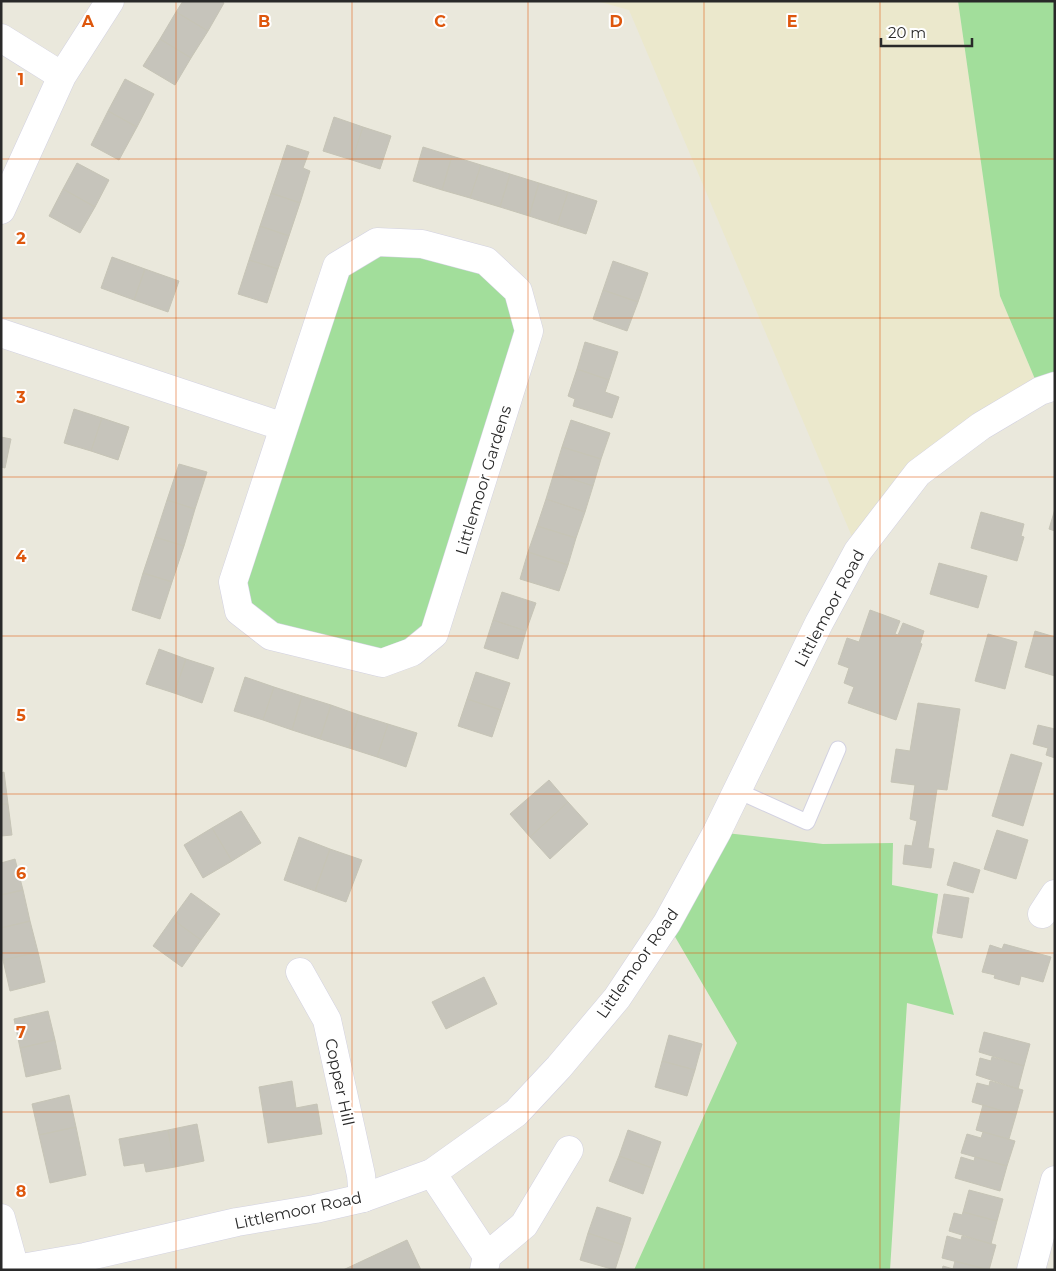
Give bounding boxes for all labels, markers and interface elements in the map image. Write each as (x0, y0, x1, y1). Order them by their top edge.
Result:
text: A (81, 12, 95, 31)
text: B (258, 12, 270, 31)
text: C (434, 12, 446, 31)
text: D (609, 12, 623, 31)
text: E (787, 12, 797, 31)
scale bar (881, 15, 972, 47)
text: 20 m (888, 23, 926, 42)
text: 1 (18, 70, 24, 89)
text: 2 (16, 229, 26, 248)
text: 3 (15, 388, 26, 407)
street label: Littlemoor Gardens (452, 403, 515, 557)
street label: Littlemoor Road (791, 546, 868, 670)
text: 4 (15, 547, 27, 566)
text: 5 (16, 706, 26, 725)
text: 6 (16, 864, 26, 883)
street label: Littlemoor Road (592, 905, 682, 1022)
text: 7 (16, 1023, 26, 1042)
street label: Copper Hill (321, 1037, 358, 1128)
text: 8 (16, 1182, 26, 1201)
street label: Littlemoor Road (233, 1188, 364, 1233)

